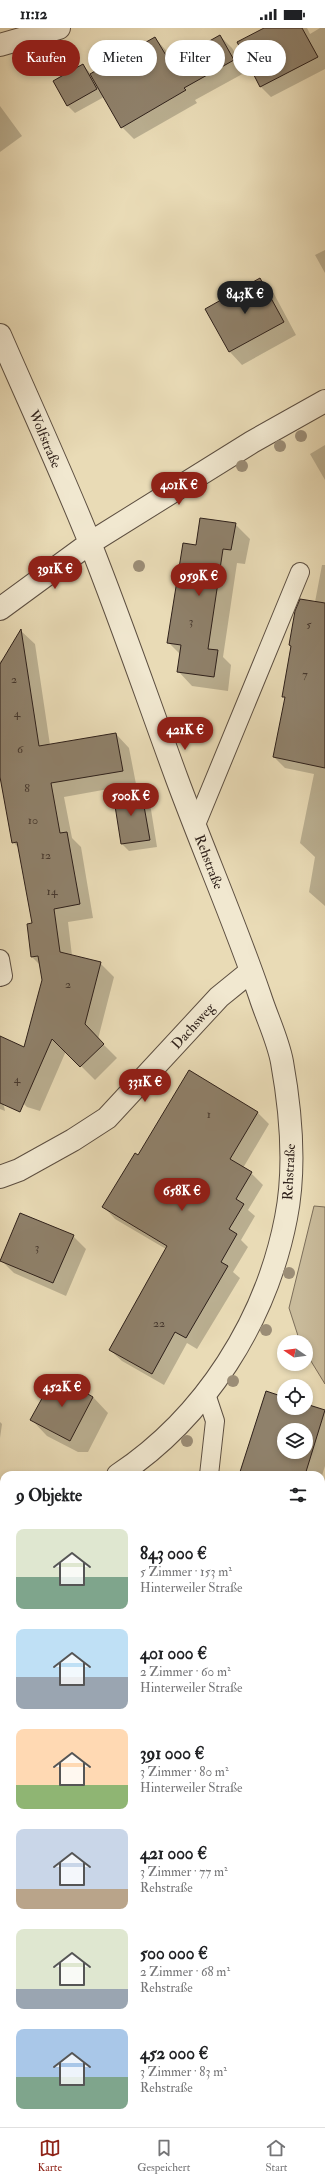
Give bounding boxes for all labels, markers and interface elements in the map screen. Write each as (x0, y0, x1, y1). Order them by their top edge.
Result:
text: 11:12 (20, 5, 47, 24)
chip: Kaufen (12, 40, 80, 76)
chip: Mieten (88, 40, 157, 76)
chip: Filter (165, 40, 225, 76)
chip: Neu (233, 40, 286, 76)
pin: 843K € (212, 281, 278, 315)
text: 843K € (226, 286, 264, 302)
street label: Wolfstraße (25, 406, 65, 471)
pin: 401K € (146, 472, 212, 506)
text: 401K € (160, 477, 198, 493)
pin: 391K € (22, 556, 88, 590)
text: 391K € (37, 561, 73, 577)
pin: 959K € (166, 563, 232, 597)
text: 959K € (180, 568, 218, 584)
house number: 3 (189, 614, 193, 629)
house number: 5 (306, 617, 312, 632)
house number: 7 (302, 667, 308, 682)
house number: 2 (11, 672, 17, 687)
house number: 4 (14, 706, 21, 721)
pin: 421K € (152, 717, 218, 751)
text: 421K € (166, 722, 204, 738)
house number: 6 (17, 742, 24, 757)
house number: 8 (24, 781, 30, 796)
pin: 500K € (98, 783, 164, 817)
text: 500K € (112, 788, 150, 804)
house number: 10 (28, 813, 38, 828)
street label: Rehstraße (191, 832, 227, 892)
house number: 12 (41, 848, 51, 863)
house number: 14 (47, 884, 58, 899)
house number: 2 (65, 977, 71, 992)
street label: Dachsweg (168, 999, 219, 1053)
pin: 331K € (112, 1069, 178, 1103)
house number: 4 (14, 1072, 21, 1087)
text: 331K € (128, 1074, 162, 1090)
house number: 1 (207, 1107, 211, 1122)
street label: Rehstraße (279, 1143, 299, 1201)
pin: 658K € (149, 1178, 215, 1212)
text: 658K € (163, 1183, 201, 1199)
house number: 3 (35, 1240, 39, 1255)
house number: 22 (153, 1316, 165, 1331)
north arrow (277, 1335, 313, 1371)
map controls (277, 1335, 313, 1459)
pin: 452K € (29, 1374, 95, 1408)
text: 452K € (43, 1379, 81, 1395)
button: locate (277, 1379, 313, 1415)
button: layers (277, 1423, 313, 1459)
icon: filters (287, 1484, 309, 1506)
text: 9 Objekte (16, 1485, 82, 1506)
text: 843 000 € (140, 1543, 207, 1564)
icon: home (48, 1545, 96, 1593)
text: 5 Zimmer · 153 m² (140, 1564, 232, 1580)
text: Hinterweiler Straße (140, 1580, 242, 1596)
text: 401 000 € (140, 1643, 207, 1664)
icon: home (48, 1645, 96, 1693)
text: 2 Zimmer · 60 m² (140, 1664, 231, 1680)
text: Hinterweiler Straße (140, 1680, 242, 1696)
text: 391 000 € (140, 1743, 205, 1764)
icon: home (48, 1745, 96, 1793)
text: 3 Zimmer · 80 m² (140, 1764, 229, 1780)
text: Hinterweiler Straße (140, 1780, 242, 1796)
text: 421 000 € (140, 1843, 207, 1864)
icon: home (48, 1845, 96, 1893)
text: 3 Zimmer · 77 m² (140, 1864, 228, 1880)
text: Rehstraße (140, 1880, 193, 1896)
text: 500 000 € (140, 1943, 208, 1964)
icon: home (48, 1945, 96, 1993)
text: 2 Zimmer · 68 m² (140, 1964, 230, 1980)
text: Rehstraße (140, 1980, 193, 1996)
text: 452 000 € (140, 2043, 208, 2064)
icon: home (48, 2045, 96, 2093)
text: 3 Zimmer · 83 m² (140, 2064, 227, 2080)
text: Rehstraße (140, 2080, 193, 2096)
tab: Karte (38, 2137, 62, 2174)
tab: Gespeichert (137, 2137, 190, 2174)
tab: Start (265, 2137, 287, 2174)

